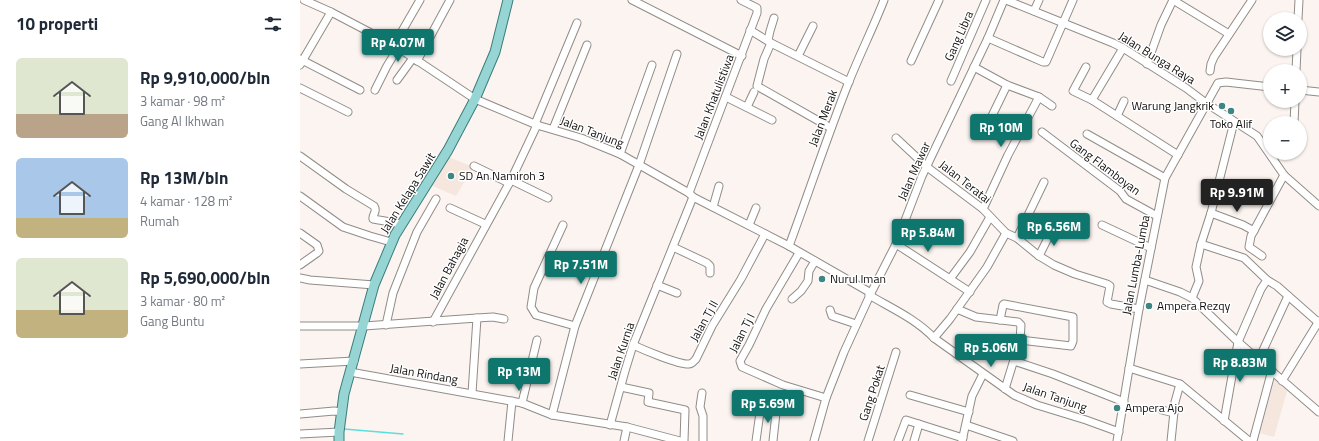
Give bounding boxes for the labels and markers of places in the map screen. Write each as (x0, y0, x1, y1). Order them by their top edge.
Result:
pin: Rp 4.07M (357, 29, 439, 63)
place label: Warung Jangkrik (1131, 96, 1214, 115)
marker: Warung Jangkrik (1217, 101, 1227, 111)
marker: Toko Alif (1226, 106, 1236, 116)
pin: Rp 10M (968, 114, 1034, 148)
place label: Toko Alif (1210, 114, 1252, 133)
place label: SD An Namiroh 3 (459, 166, 545, 185)
marker: SD An Namiroh 3 (446, 171, 456, 181)
pin: Rp 9.91M (1196, 179, 1278, 213)
pin: Rp 6.56M (1013, 213, 1095, 247)
pin: Rp 5.84M (887, 219, 969, 253)
pin: Rp 7.51M (540, 251, 622, 285)
place label: Nurul Iman (830, 269, 886, 288)
marker: Nurul Iman (817, 274, 827, 284)
place label: Ampera Rezqy (1157, 296, 1230, 315)
marker: Ampera Rezqy (1144, 301, 1154, 311)
pin: Rp 5.06M (950, 334, 1032, 368)
pin: Rp 8.83M (1199, 349, 1281, 383)
pin: Rp 13M (486, 358, 552, 392)
pin: Rp 5.69M (727, 390, 809, 424)
place label: Ampera Ajo (1125, 398, 1184, 417)
marker: Ampera Ajo (1112, 403, 1122, 413)

